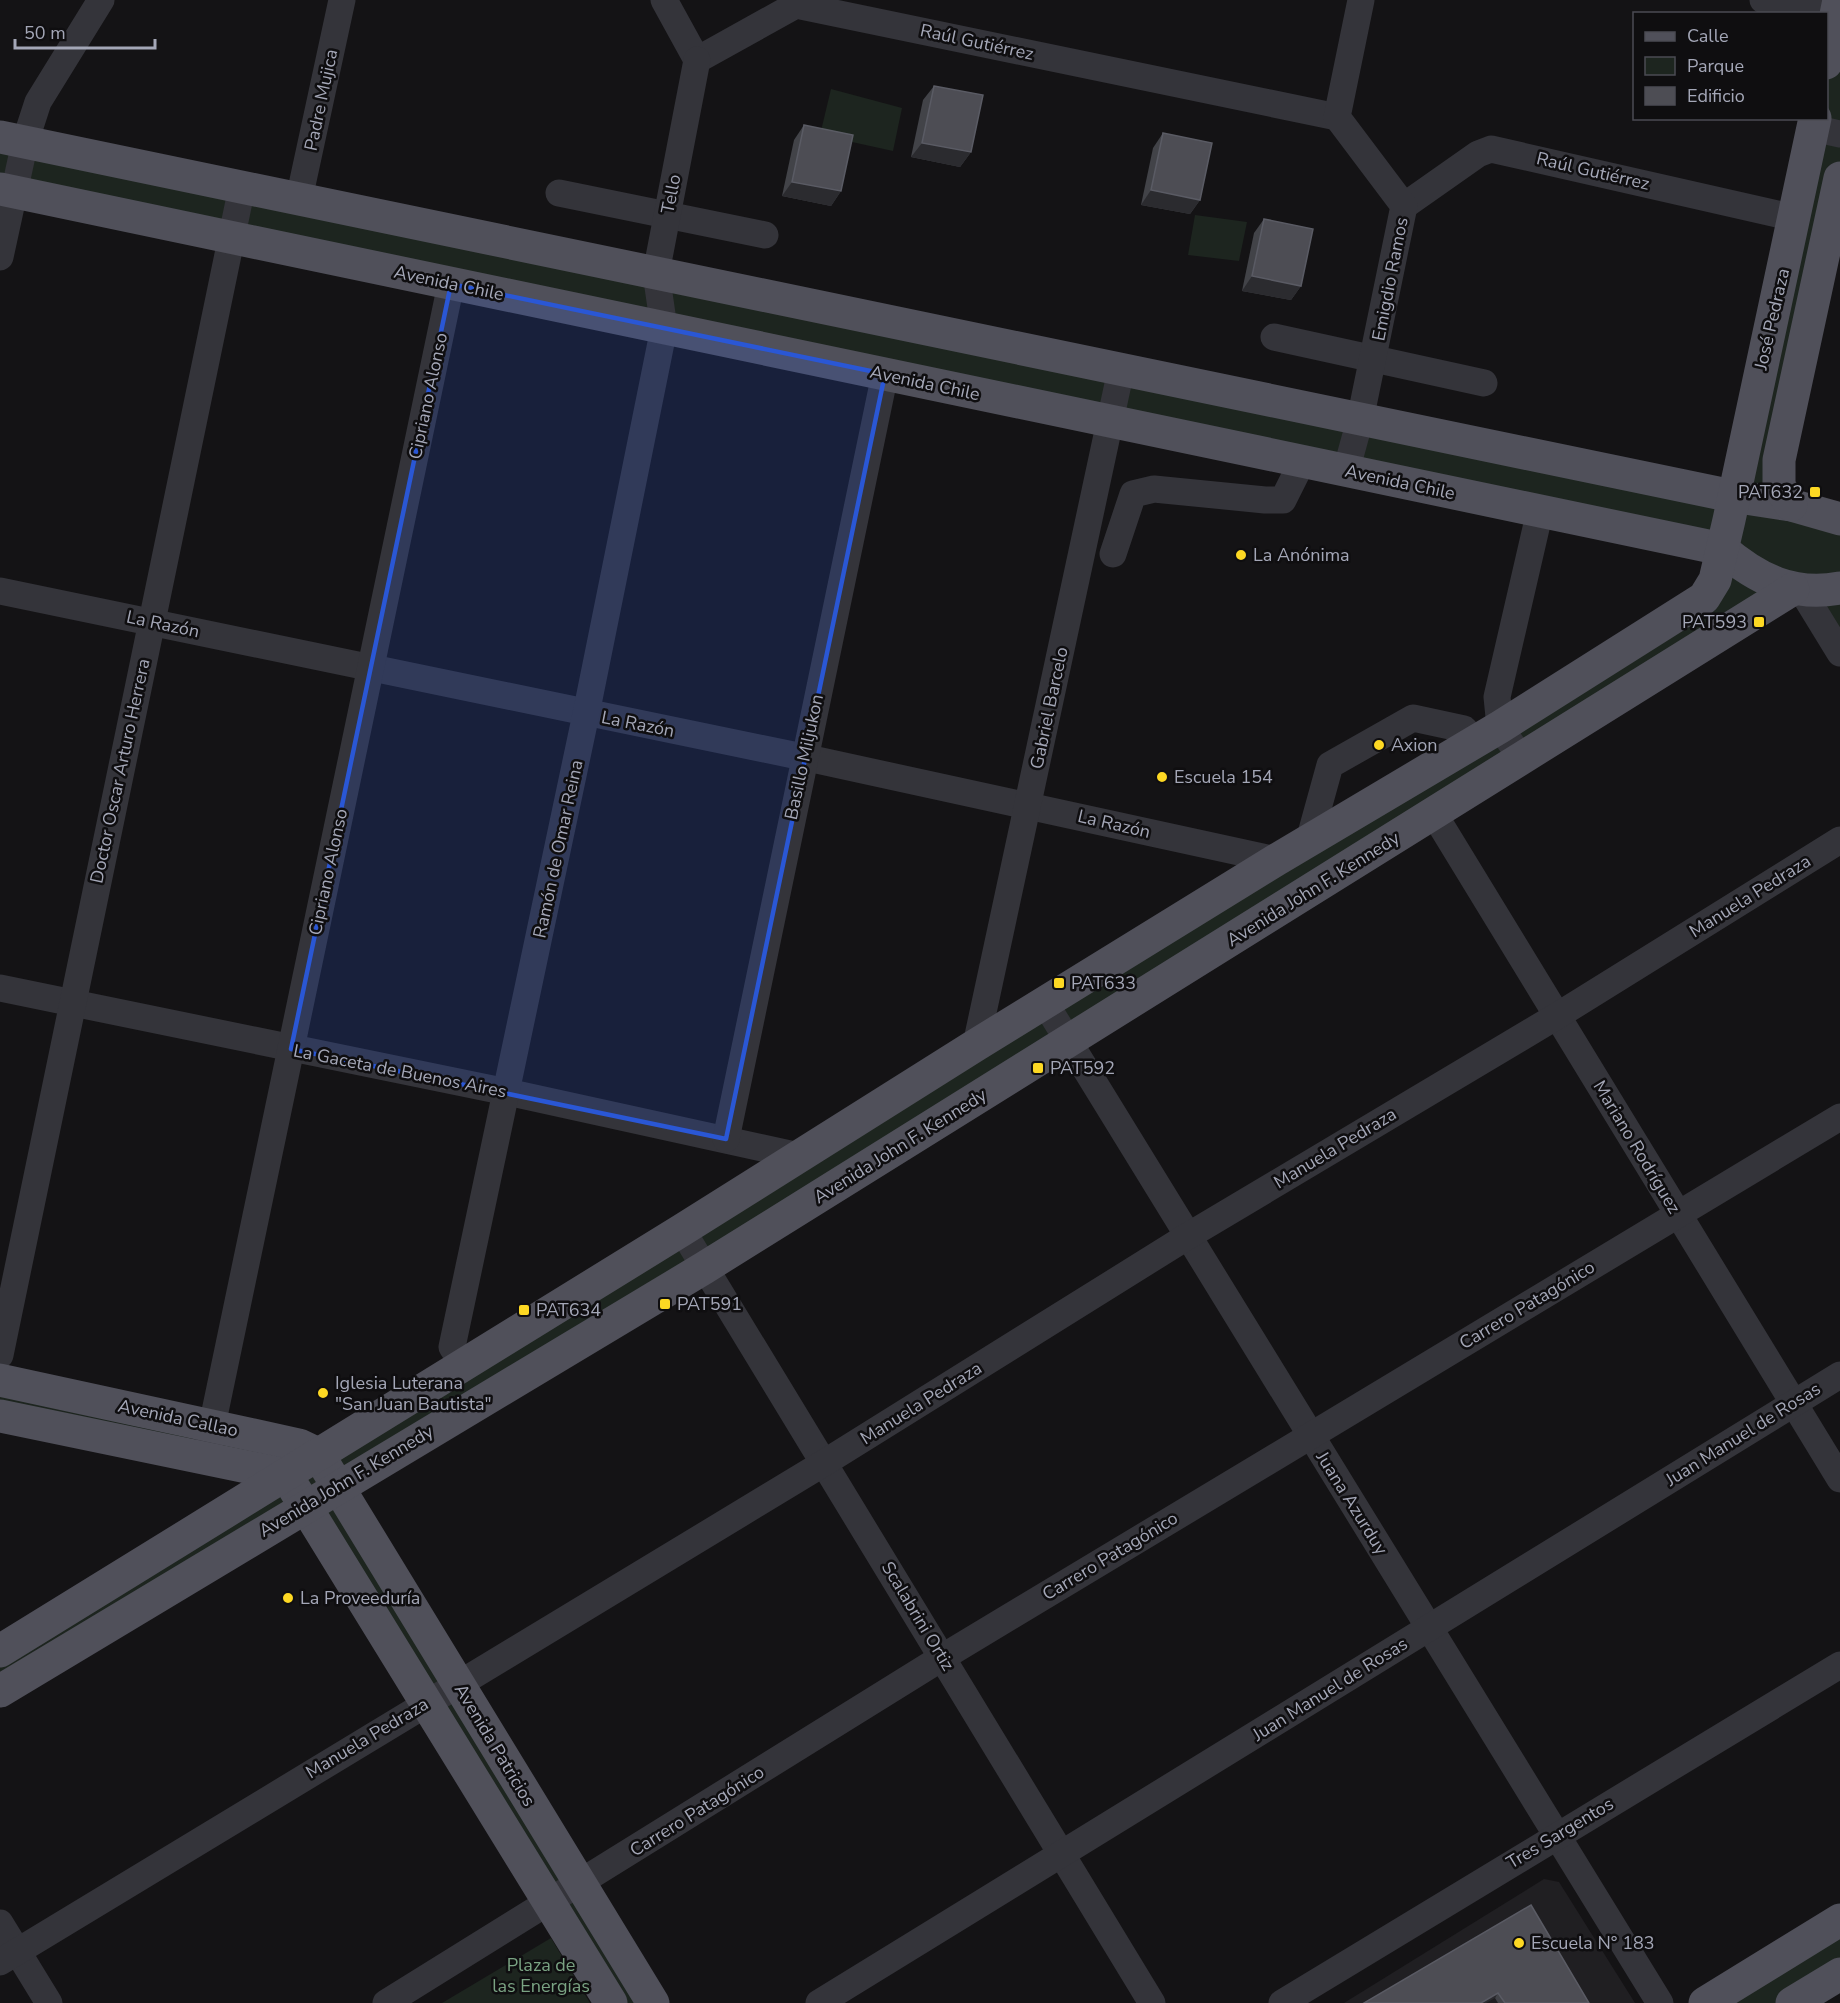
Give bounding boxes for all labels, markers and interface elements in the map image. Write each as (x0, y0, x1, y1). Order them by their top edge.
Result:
scale bar (15, 12, 154, 50)
legend (1633, 12, 1828, 120)
street label: Raúl Gutiérrez (918, 18, 1036, 66)
text: 50 m (24, 21, 66, 45)
text: Calle (1687, 24, 1729, 48)
street label: Padre Mujica (299, 47, 343, 153)
text: Parque (1687, 54, 1744, 78)
text: Edificio (1687, 84, 1745, 108)
street label: Raúl Gutiérrez (1534, 146, 1652, 196)
street label: Tello (655, 172, 687, 216)
street label: Emigdio Ramos (1366, 215, 1414, 343)
street label: Avenida Chile (392, 260, 506, 306)
street label: José Pedraza (1748, 266, 1795, 373)
street label: Cipriano Alonso (403, 330, 453, 462)
street label: Avenida Chile (868, 360, 982, 406)
street label: Avenida Chile (1343, 459, 1457, 505)
place label: PAT632 (1738, 480, 1803, 504)
marker: PAT632 (1808, 485, 1822, 499)
place label: La Anónima (1253, 543, 1350, 567)
marker: La Anónima (1234, 548, 1248, 562)
street label: La Razón (124, 605, 202, 643)
place label: PAT593 (1682, 610, 1747, 634)
marker: PAT593 (1752, 615, 1766, 629)
street label: Gabriel Barcelo (1024, 645, 1074, 771)
street label: Doctor Oscar Arturo Herrera (84, 656, 156, 886)
street label: Basillo Miljukon (779, 692, 829, 822)
street label: La Razón (599, 705, 677, 743)
place label: Axion (1391, 733, 1438, 757)
marker: Axion (1372, 738, 1386, 752)
street label: Ramón de Omar Reina (527, 758, 589, 940)
place label: Escuela 154 (1174, 765, 1273, 789)
marker: Escuela 154 (1155, 770, 1169, 784)
street label: La Razón (1075, 804, 1153, 844)
street label: Cipriano Alonso (303, 806, 353, 938)
street label: Avenida John F. Kennedy (1222, 825, 1405, 952)
street label: Manuela Pedraza (1685, 849, 1815, 943)
place label: PAT633 (1071, 971, 1136, 995)
marker: PAT633 (1052, 976, 1066, 990)
street label: La Gaceta de Buenos Aires (291, 1039, 509, 1103)
place label: PAT592 (1050, 1056, 1115, 1080)
marker: PAT592 (1031, 1061, 1045, 1075)
street label: Mariano Rodríguez (1588, 1076, 1686, 1218)
street label: Avenida John F. Kennedy (809, 1082, 992, 1209)
street label: Manuela Pedraza (1269, 1102, 1401, 1194)
street label: Carrero Patagónico (1455, 1255, 1599, 1355)
place label: PAT591 (677, 1292, 742, 1316)
marker: PAT591 (658, 1297, 672, 1311)
place label: PAT634 (536, 1298, 601, 1322)
marker: PAT634 (517, 1303, 531, 1317)
street label: Manuela Pedraza (856, 1356, 986, 1450)
place label: Iglesia Luterana "San Juan Bautista" (335, 1371, 492, 1416)
street label: Juan Manuel de Rosas (1660, 1377, 1825, 1492)
marker: Iglesia Luterana "San Juan Bautista" (316, 1386, 330, 1400)
street label: Avenida Callao (116, 1394, 240, 1442)
street label: Avenida John F. Kennedy (254, 1419, 438, 1543)
street label: Juana Azurduy (1310, 1446, 1394, 1560)
street label: Carrero Patagónico (1038, 1506, 1182, 1606)
street label: Scalabrini Ortiz (876, 1557, 960, 1675)
place label: La Proveeduría (300, 1586, 420, 1610)
marker: La Proveeduría (281, 1591, 295, 1605)
street label: Juan Manuel de Rosas (1247, 1632, 1412, 1747)
street label: Avenida Patricios (449, 1679, 541, 1811)
street label: Manuela Pedraza (301, 1692, 433, 1784)
street label: Carrero Patagónico (625, 1760, 769, 1862)
street label: Tres Sargentos (1502, 1792, 1618, 1874)
place label: Escuela N° 183 (1531, 1931, 1655, 1955)
marker: Escuela N° 183 (1512, 1936, 1526, 1950)
park label: Plaza de las Energías (492, 1953, 590, 1998)

